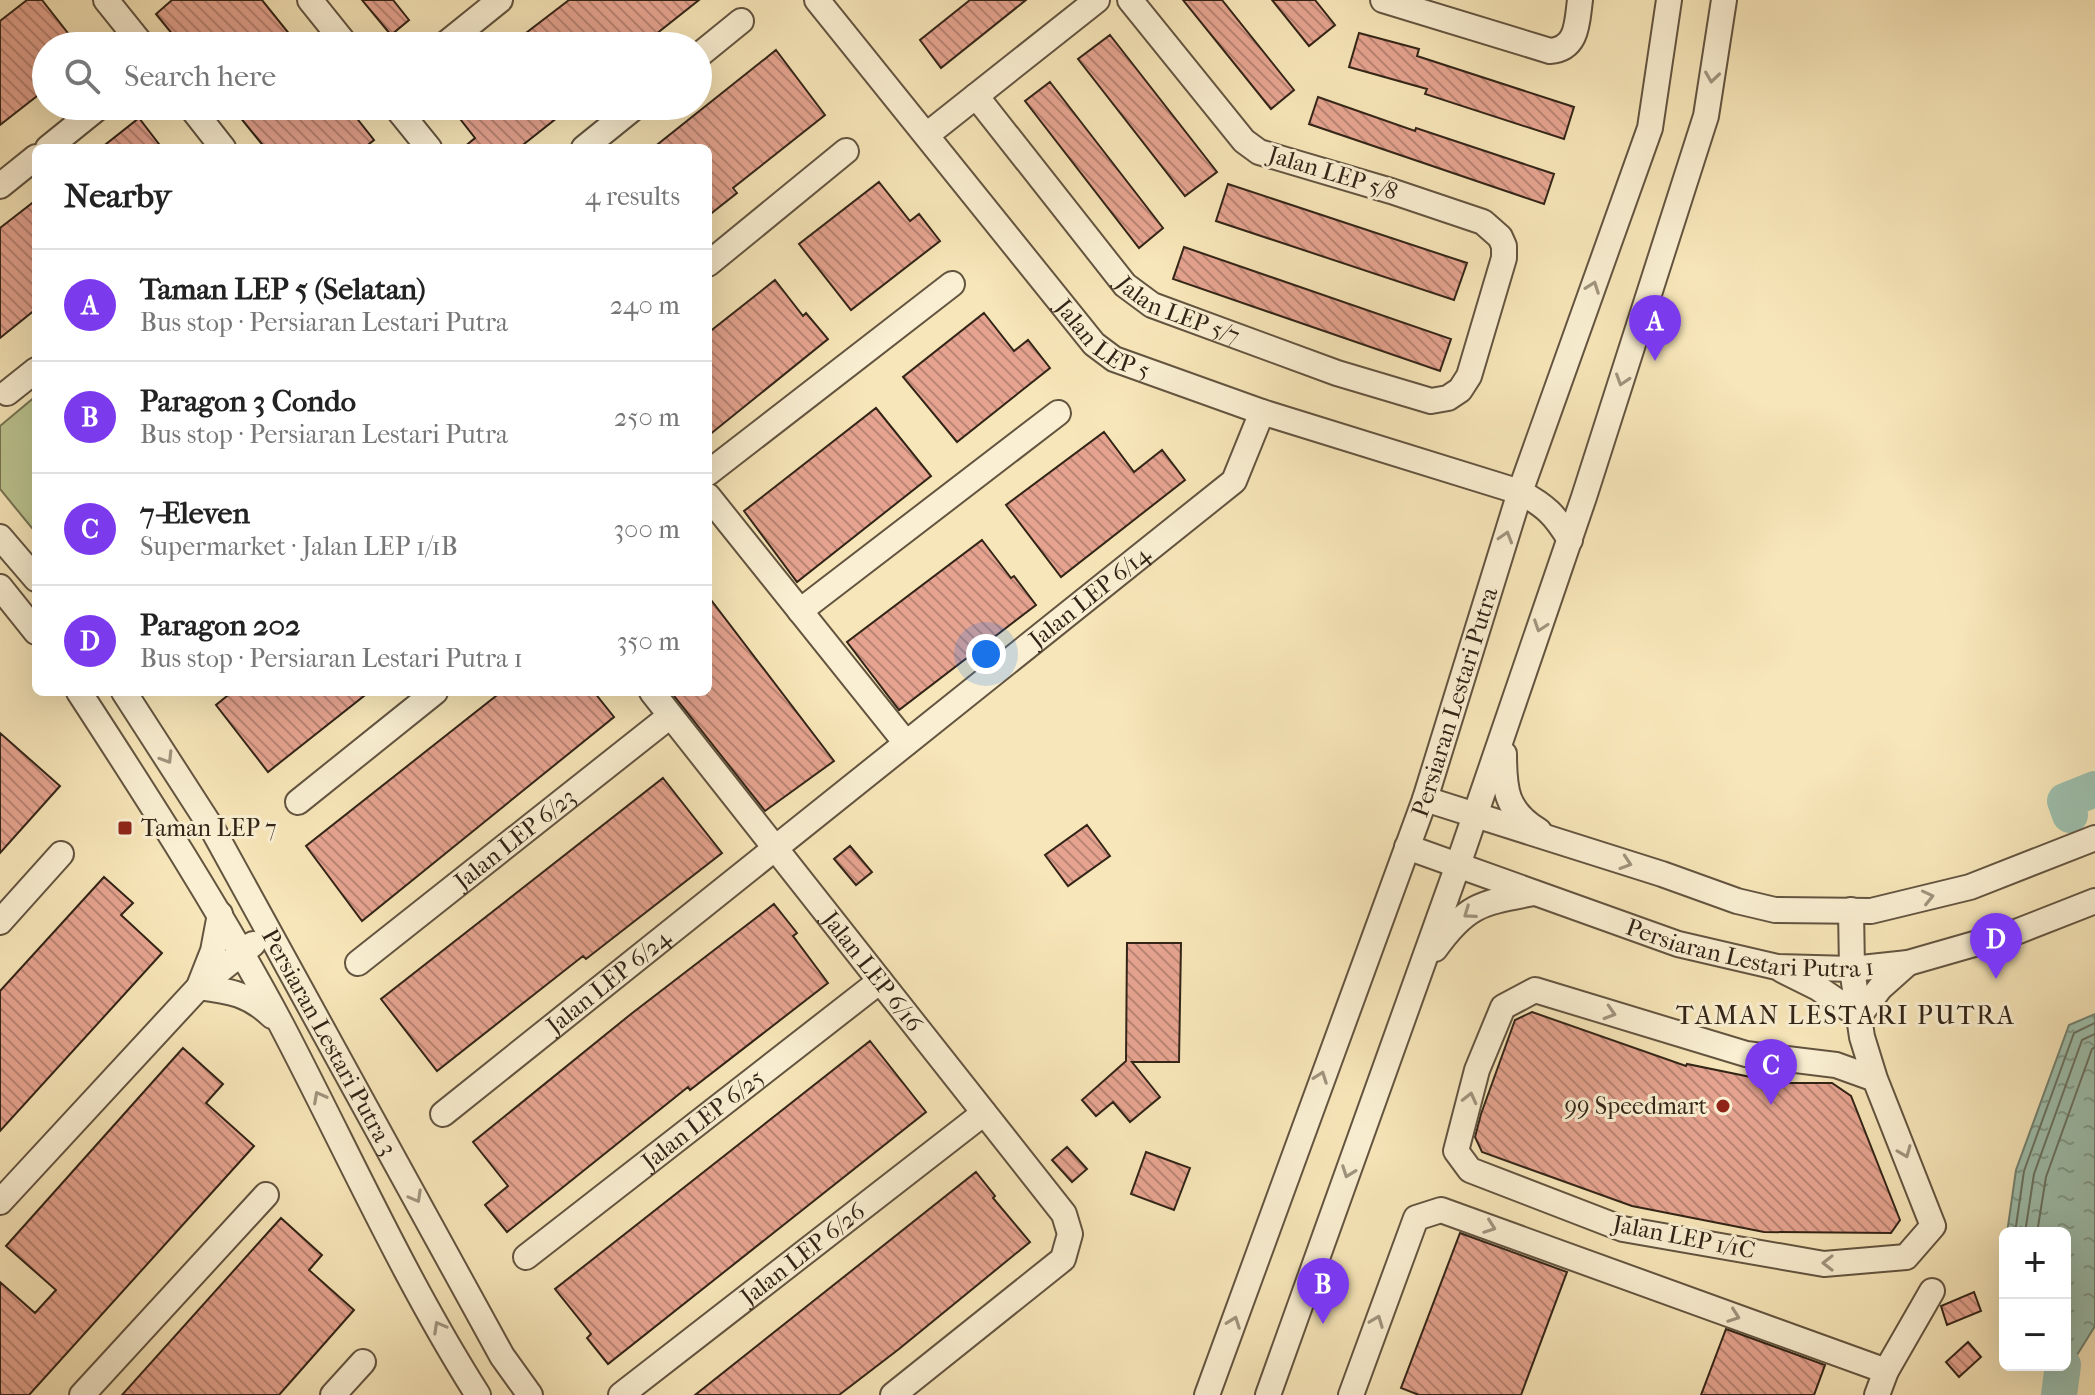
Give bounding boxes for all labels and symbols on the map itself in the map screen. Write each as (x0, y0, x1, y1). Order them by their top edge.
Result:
one-way arrow (1704, 70, 1721, 84)
street label: Jalan LEP 5/8 (1263, 140, 1401, 206)
street label: Jalan LEP 5/7 (1108, 269, 1243, 350)
one-way arrow (1583, 281, 1600, 295)
street label: Jalan LEP 5 (1048, 292, 1154, 385)
pin: A (1629, 295, 1681, 361)
one-way arrow (1615, 372, 1631, 386)
one-way arrow (1497, 531, 1513, 544)
street label: Jalan LEP 6/14 (1022, 539, 1156, 655)
street label: Persiaran Lestari Putra (1406, 583, 1504, 821)
one-way arrow (1534, 619, 1550, 633)
your location (966, 634, 1006, 674)
one-way arrow (157, 749, 172, 763)
street label: Jalan LEP 6/23 (447, 782, 581, 896)
place label: Taman LEP 7 (141, 814, 277, 842)
marker: Taman LEP 7 (116, 819, 134, 837)
one-way arrow (1619, 854, 1633, 870)
one-way arrow (1920, 889, 1934, 906)
one-way arrow (1463, 903, 1477, 918)
street label: Jalan LEP 6/16 (815, 904, 929, 1038)
street label: Persiaran Lestari Putra 1 (1622, 913, 1875, 983)
pin: D (1970, 913, 2022, 979)
street label: Jalan LEP 6/24 (539, 923, 677, 1041)
street label: Persiaran Lestari Putra 3 (256, 924, 403, 1160)
district label: TAMAN LESTARI PUTRA (1676, 1000, 2016, 1031)
one-way arrow (1602, 1004, 1616, 1020)
pin: C (1745, 1039, 1797, 1105)
street label: Jalan LEP 6/25 (635, 1063, 769, 1177)
one-way arrow (1312, 1071, 1328, 1085)
one-way arrow (313, 1091, 329, 1105)
one-way arrow (1460, 1092, 1477, 1106)
place label: 99 Speedmart (1565, 1092, 1707, 1120)
marker: 99 Speedmart (1714, 1097, 1732, 1115)
one-way arrow (1895, 1144, 1911, 1158)
one-way arrow (1341, 1164, 1358, 1178)
one-way arrow (406, 1188, 421, 1203)
street label: Jalan LEP 6/26 (733, 1196, 871, 1312)
street label: Jalan LEP 1/1C (1609, 1209, 1757, 1265)
one-way arrow (1482, 1218, 1496, 1234)
one-way arrow (1821, 1254, 1834, 1271)
pin: B (1297, 1258, 1349, 1324)
one-way arrow (1726, 1306, 1740, 1323)
one-way arrow (1224, 1315, 1240, 1329)
one-way arrow (1367, 1315, 1384, 1329)
one-way arrow (433, 1322, 449, 1336)

